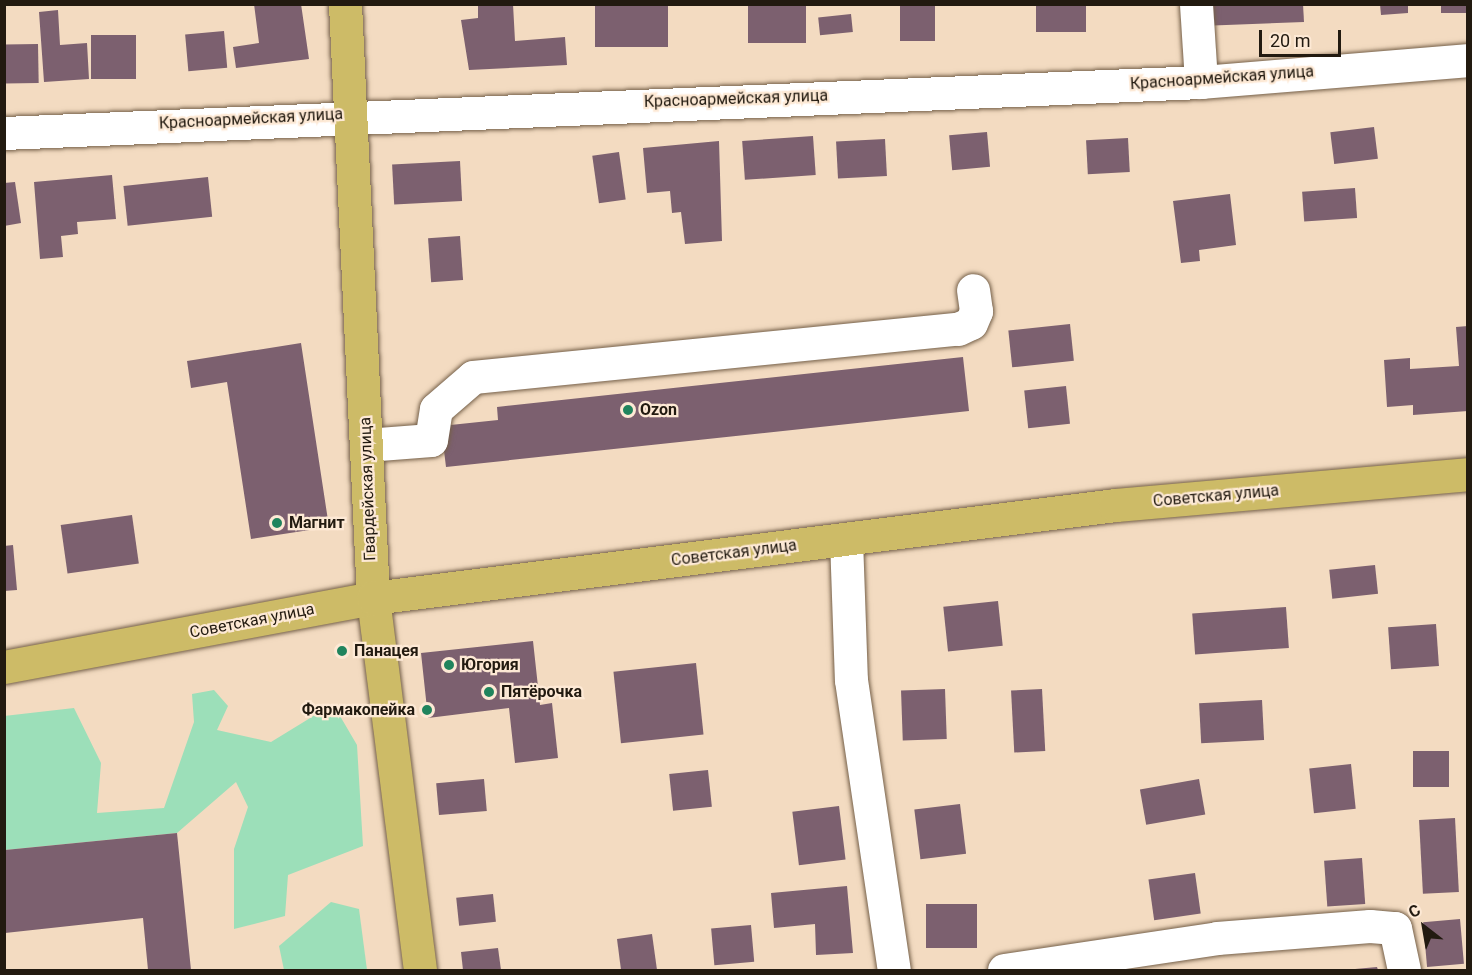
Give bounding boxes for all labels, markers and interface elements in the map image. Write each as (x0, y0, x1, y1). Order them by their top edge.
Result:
scale bar (1262, 18, 1344, 56)
text: 20 m (1270, 30, 1310, 51)
street label: Красноармейская улица (1129, 62, 1315, 94)
street label: Красноармейская улица (644, 86, 828, 112)
street label: Красноармейская улица (159, 105, 343, 133)
place label: Ozon (640, 400, 677, 420)
marker: Ozon (621, 403, 635, 417)
street label: Гвардейская улица (356, 417, 380, 561)
street label: Советская улица (1152, 481, 1280, 511)
place label: Магнит (289, 513, 345, 533)
marker: Магнит (270, 516, 284, 530)
street label: Советская улица (670, 536, 798, 570)
street label: Советская улица (188, 600, 316, 642)
place label: Панацея (354, 641, 419, 661)
marker: Панацея (335, 644, 349, 658)
place label: Югория (461, 655, 519, 675)
marker: Югория (442, 658, 456, 672)
place label: Пятёрочка (501, 682, 582, 702)
marker: Пятёрочка (482, 685, 496, 699)
place label: Фармакопейка (302, 700, 415, 720)
marker: Фармакопейка (420, 703, 434, 717)
north arrow (1394, 897, 1454, 957)
text: С (1405, 900, 1424, 922)

